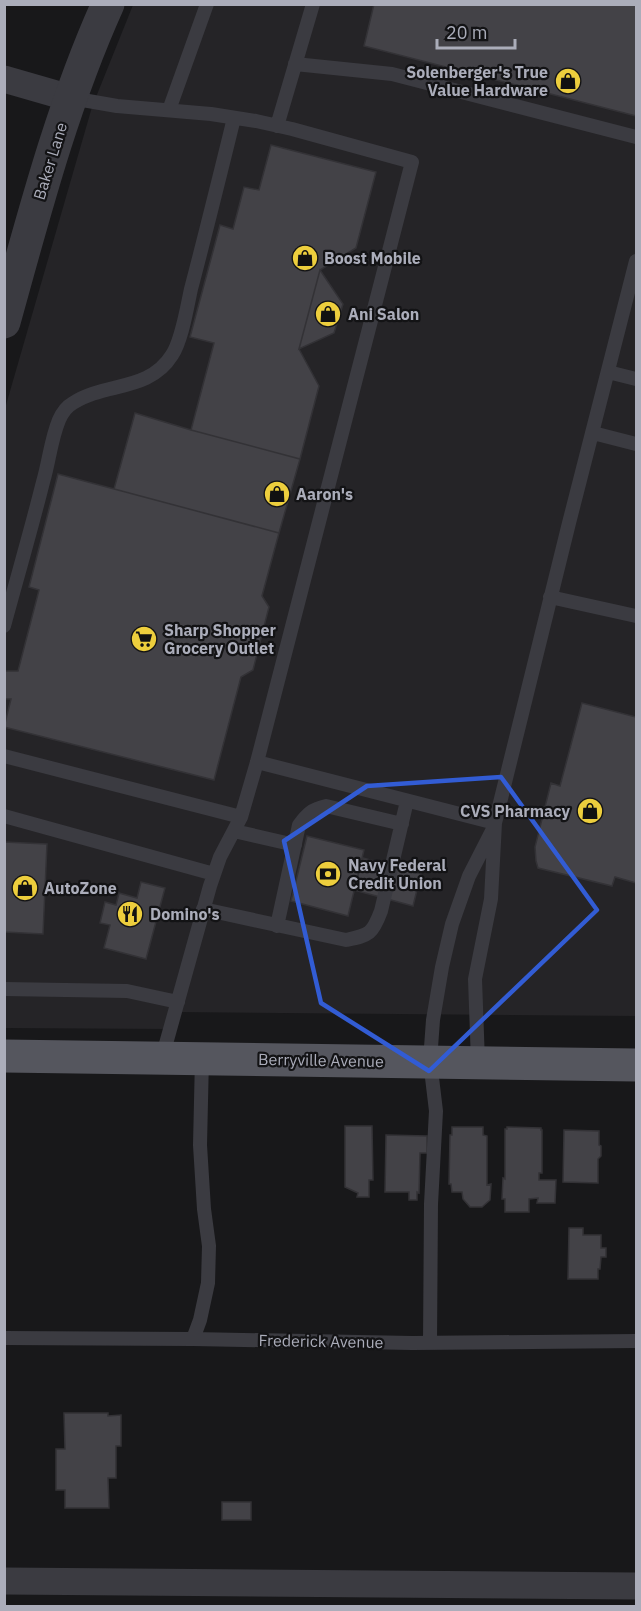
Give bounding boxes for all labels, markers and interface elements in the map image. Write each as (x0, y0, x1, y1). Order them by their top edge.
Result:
scale bar (437, 12, 515, 50)
text: 20 m (446, 21, 488, 44)
place label: Solenberger's True Value Hardware (406, 62, 548, 100)
shop icon: Solenberger's True Value Hardware (553, 66, 583, 96)
street label: Baker Lane (29, 120, 71, 202)
shop icon: Boost Mobile (290, 243, 320, 273)
place label: Boost Mobile (324, 248, 421, 268)
shop icon: Ani Salon (313, 299, 343, 329)
place label: Ani Salon (348, 304, 419, 324)
shop icon: Aaron's (262, 479, 292, 509)
place label: Aaron's (296, 484, 353, 504)
place label: Sharp Shopper Grocery Outlet (164, 620, 277, 658)
supermarket icon: Sharp Shopper Grocery Outlet (129, 624, 159, 654)
shop icon: CVS Pharmacy (575, 796, 605, 826)
place label: CVS Pharmacy (460, 801, 570, 821)
place label: Navy Federal Credit Union (348, 855, 446, 893)
bank icon: Navy Federal Credit Union (313, 859, 343, 889)
shop icon: AutoZone (10, 873, 40, 903)
place label: AutoZone (44, 878, 117, 898)
restaurant icon: Domino's (115, 899, 145, 929)
place label: Domino's (150, 904, 220, 924)
street label: Berryville Avenue (258, 1049, 384, 1071)
street label: Frederick Avenue (258, 1330, 384, 1352)

